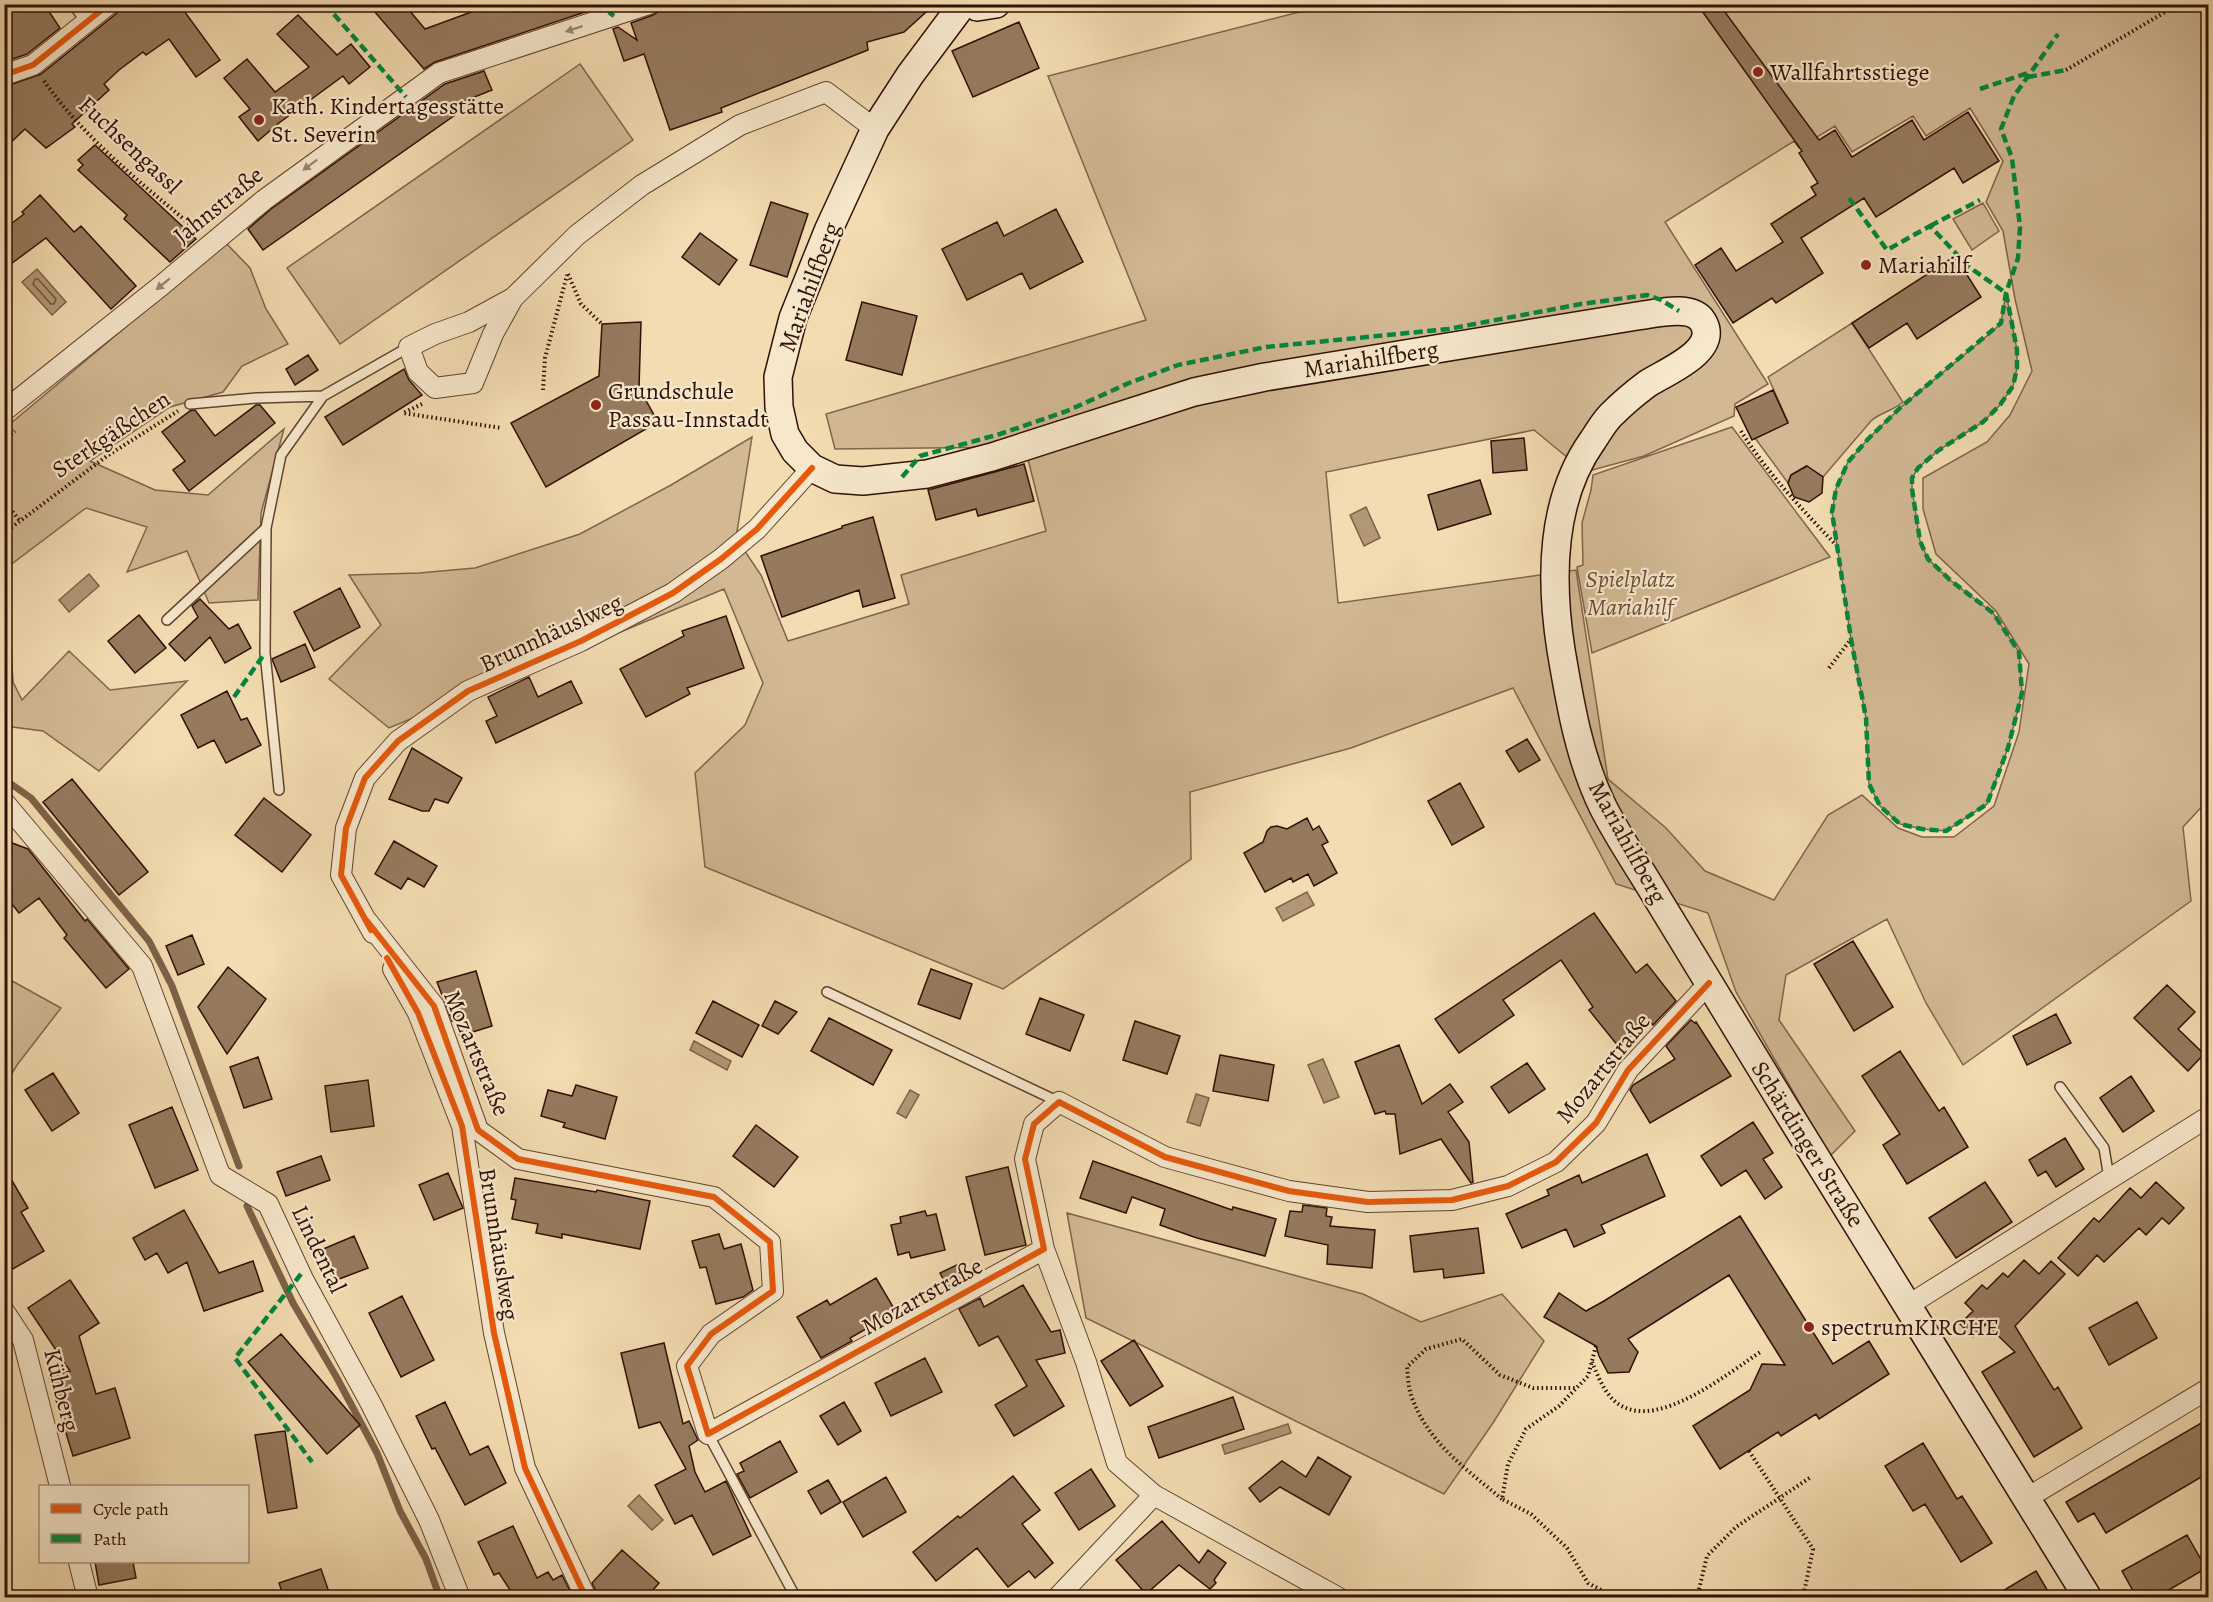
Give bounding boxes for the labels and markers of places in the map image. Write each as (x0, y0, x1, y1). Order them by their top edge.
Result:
place label: Wallfahrtsstiege (1769, 56, 1929, 88)
marker: Wallfahrtsstiege (1751, 65, 1765, 79)
place label: Kath. Kindertagesstätte St. Severin (271, 90, 504, 150)
marker: Kath. Kindertagesstätte St. Severin (252, 113, 266, 127)
place label: Mariahilf (1878, 249, 1973, 281)
marker: Mariahilf (1859, 258, 1873, 272)
place label: Grundschule Passau-Innstadt (608, 375, 768, 435)
marker: Grundschule Passau-Innstadt (589, 398, 603, 412)
place label: spectrumKIRCHE (1821, 1311, 1999, 1343)
marker: spectrumKIRCHE (1802, 1320, 1816, 1334)

